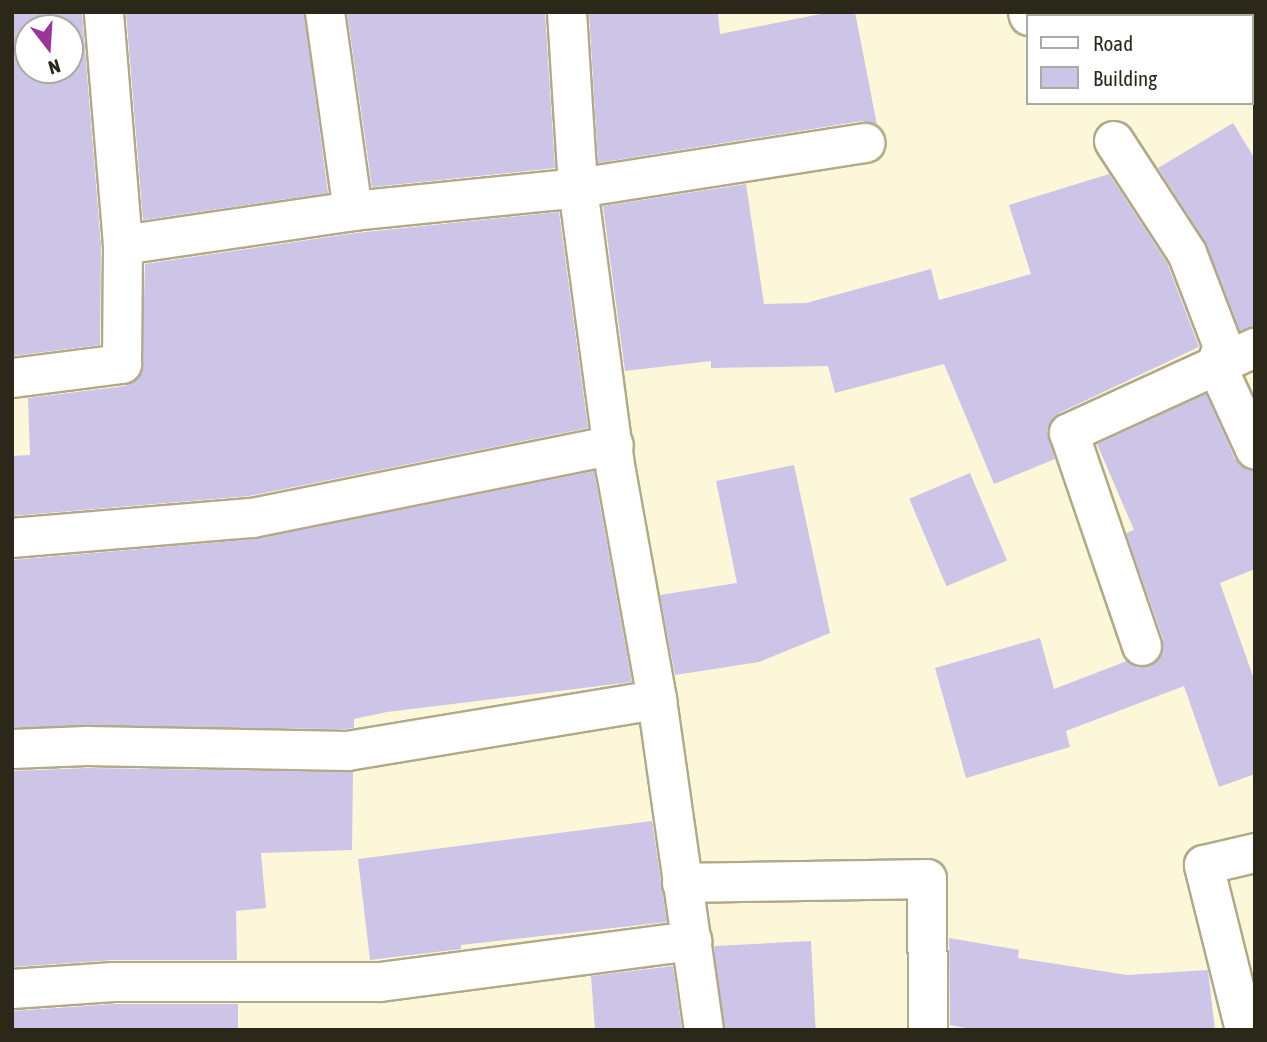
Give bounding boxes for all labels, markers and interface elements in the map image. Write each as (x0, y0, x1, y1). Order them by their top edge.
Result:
north arrow (14, 14, 84, 84)
legend (1026, 14, 1253, 105)
text: Road (1093, 31, 1133, 55)
text: N (46, 55, 63, 79)
text: Building (1093, 66, 1157, 90)

